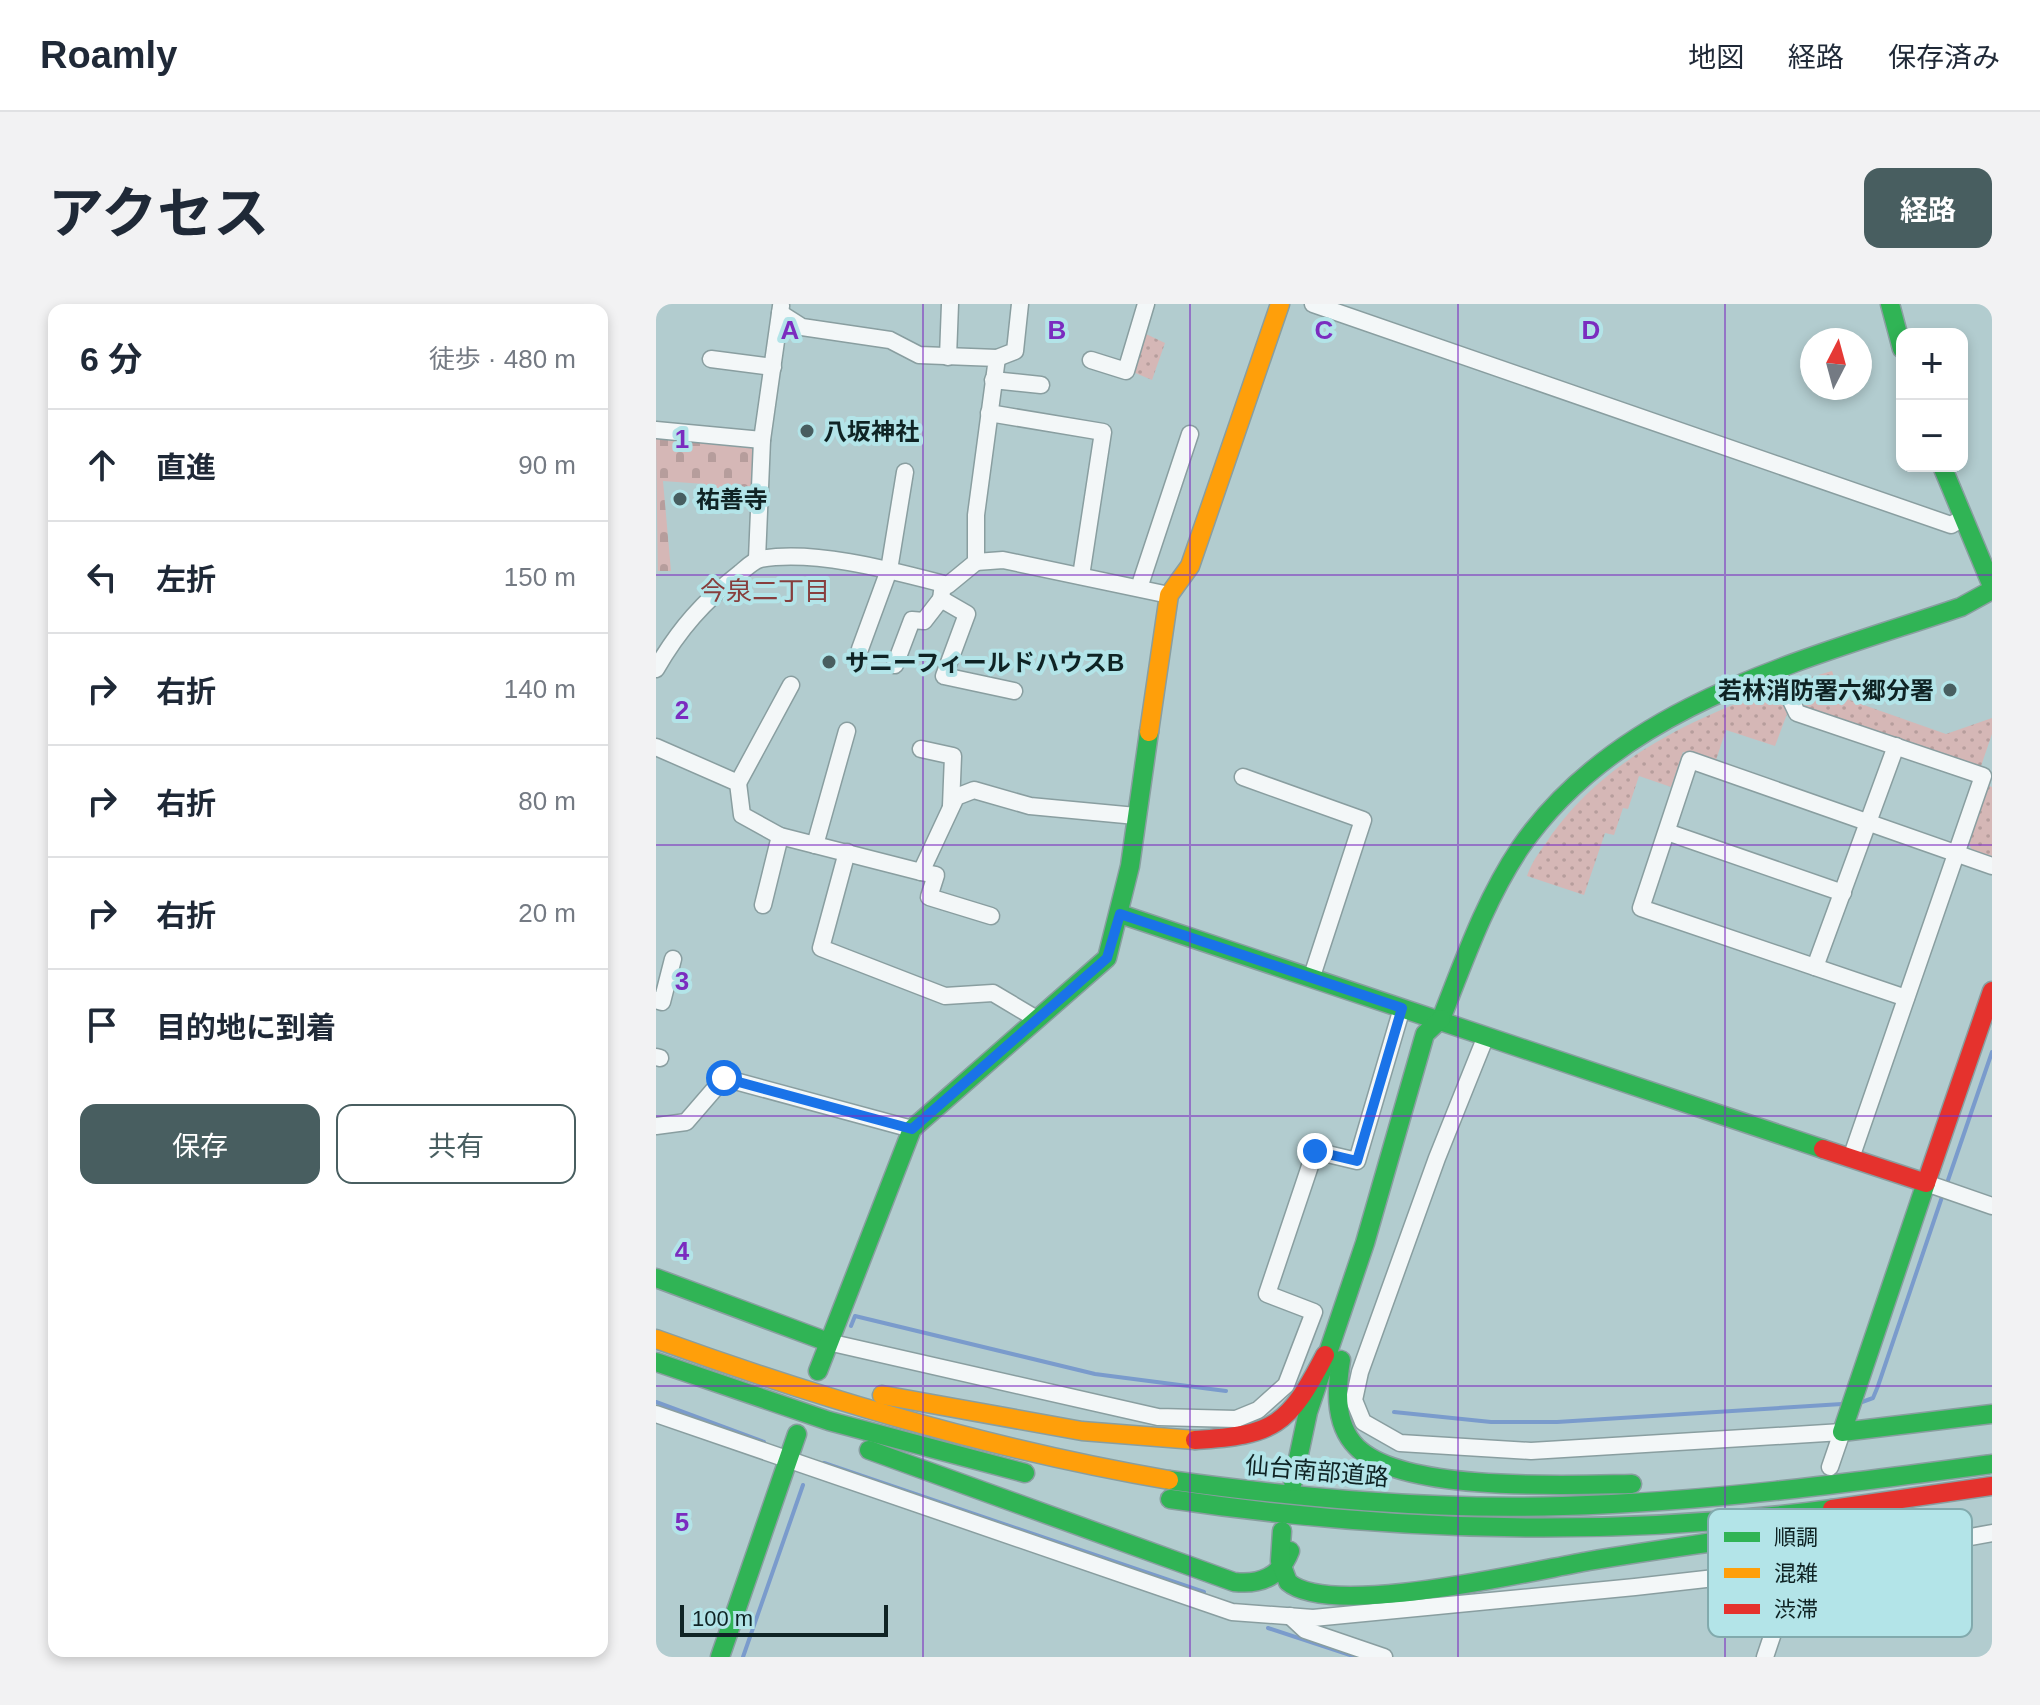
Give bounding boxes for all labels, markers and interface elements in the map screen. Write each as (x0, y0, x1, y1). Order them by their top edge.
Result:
text: Roamly (40, 34, 177, 76)
text: 地図 (1688, 42, 1744, 73)
text: 経路 (1788, 42, 1844, 73)
text: 保存済み (1888, 42, 2000, 73)
button: 経路 (1864, 168, 1992, 248)
text: アクセス (48, 182, 269, 245)
text: A (781, 315, 800, 345)
text: B (1048, 315, 1066, 345)
text: C (1315, 315, 1334, 345)
text: D (1582, 315, 1600, 345)
north arrow (1800, 328, 1872, 400)
map controls (1896, 328, 1968, 472)
button: + (1896, 328, 1968, 400)
text: 6 分 (80, 340, 142, 378)
text: 徒歩 · 480 m (429, 344, 576, 374)
button: − (1896, 400, 1968, 472)
place label: 八坂神社 (823, 418, 919, 445)
marker: 八坂神社 (798, 422, 816, 440)
text: 1 (675, 424, 689, 454)
icon: ahead (80, 443, 124, 487)
text: 90 m (518, 450, 576, 480)
text: 直進 (156, 451, 216, 484)
place label: 祐善寺 (696, 486, 768, 513)
marker: 祐善寺 (671, 490, 689, 508)
icon: left (80, 555, 124, 599)
text: 150 m (504, 562, 576, 592)
text: 左折 (156, 563, 216, 596)
district label: 今泉二丁目 (700, 576, 830, 606)
place label: サニーフィールドハウスB (845, 649, 1124, 676)
marker: サニーフィールドハウスB (820, 653, 838, 671)
icon: right (80, 667, 124, 711)
text: 140 m (504, 674, 576, 704)
text: 右折 (156, 675, 216, 708)
place label: 若林消防署六郷分署 (1718, 677, 1934, 704)
marker: 若林消防署六郷分署 (1941, 681, 1959, 699)
text: 2 (675, 695, 689, 725)
icon: right (80, 779, 124, 823)
text: 80 m (518, 786, 576, 816)
text: 右折 (156, 787, 216, 820)
icon: right (80, 891, 124, 935)
text: 20 m (518, 898, 576, 928)
text: 右折 (156, 899, 216, 932)
text: 3 (675, 966, 689, 996)
icon: arrive (80, 1003, 124, 1047)
text: 目的地に到着 (156, 1011, 336, 1044)
route start (706, 1060, 742, 1096)
button: 保存 (80, 1104, 320, 1184)
button: 共有 (336, 1104, 576, 1184)
route end (1297, 1133, 1333, 1169)
text: 4 (675, 1236, 690, 1266)
street label: 仙台南部道路 (1244, 1451, 1390, 1491)
text: 5 (675, 1507, 689, 1537)
legend (1708, 1509, 1972, 1637)
text: 順調 (1774, 1525, 1818, 1550)
text: 混雑 (1774, 1561, 1818, 1586)
text: 渋滞 (1774, 1597, 1818, 1622)
scale bar (680, 1601, 888, 1637)
text: 100 m (692, 1606, 753, 1631)

